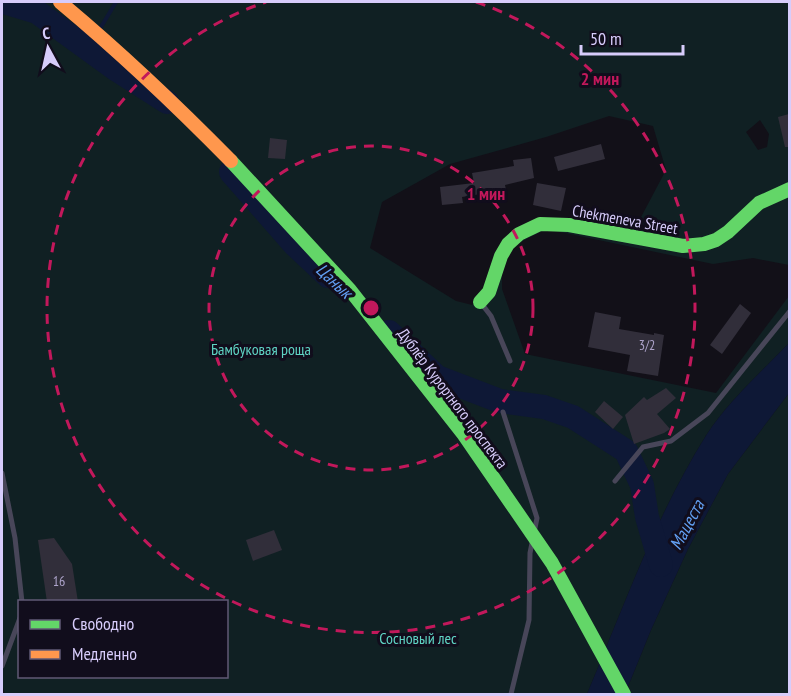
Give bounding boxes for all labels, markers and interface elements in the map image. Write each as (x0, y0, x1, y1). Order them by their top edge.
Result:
north arrow (18, 18, 78, 78)
scale bar (581, 18, 683, 56)
text: С (41, 23, 52, 44)
text: 50 m (590, 27, 622, 50)
text: 2 мин (581, 67, 619, 90)
text: 1 мин (467, 182, 505, 205)
street label: Chekmeneva Street (571, 200, 680, 238)
water label: Цанык (311, 258, 359, 305)
centre of rings (361, 298, 381, 318)
street label: Дублёр Курортного проспекта (394, 324, 512, 472)
house number: 3/2 (639, 336, 655, 354)
park label: Бамбуковая роща (211, 339, 311, 359)
water label: Мацеста (664, 495, 710, 554)
house number: 16 (53, 572, 65, 590)
legend (18, 600, 228, 678)
text: Свободно (72, 612, 135, 635)
park label: Сосновый лес (379, 628, 457, 648)
text: Медленно (72, 642, 137, 665)

